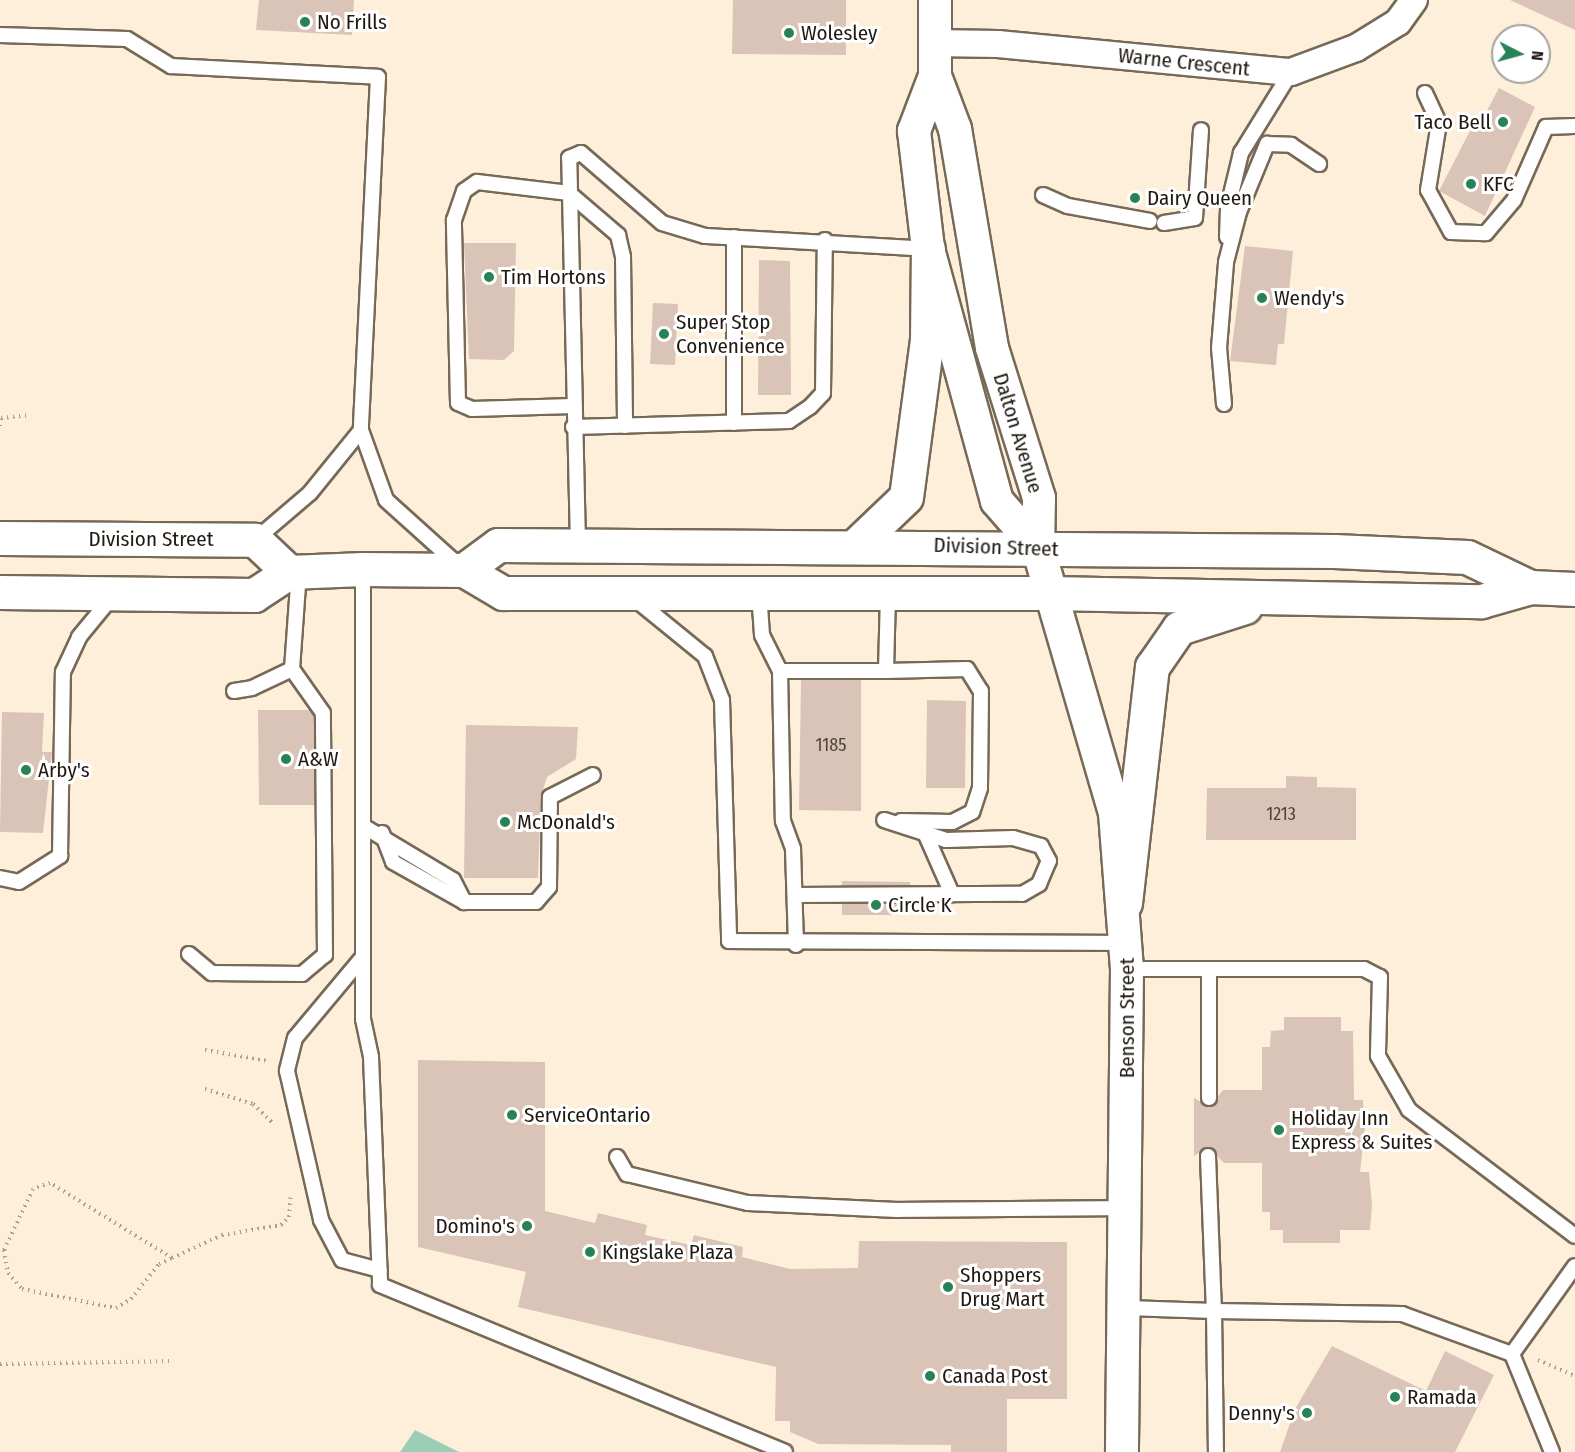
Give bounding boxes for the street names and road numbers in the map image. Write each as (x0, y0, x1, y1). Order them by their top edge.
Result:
street label: Warne Crescent (1117, 43, 1251, 81)
street label: Dalton Avenue (988, 370, 1048, 496)
street label: Division Street (88, 526, 214, 552)
street label: Division Street (933, 532, 1059, 562)
street label: Benson Street (1114, 958, 1140, 1078)

